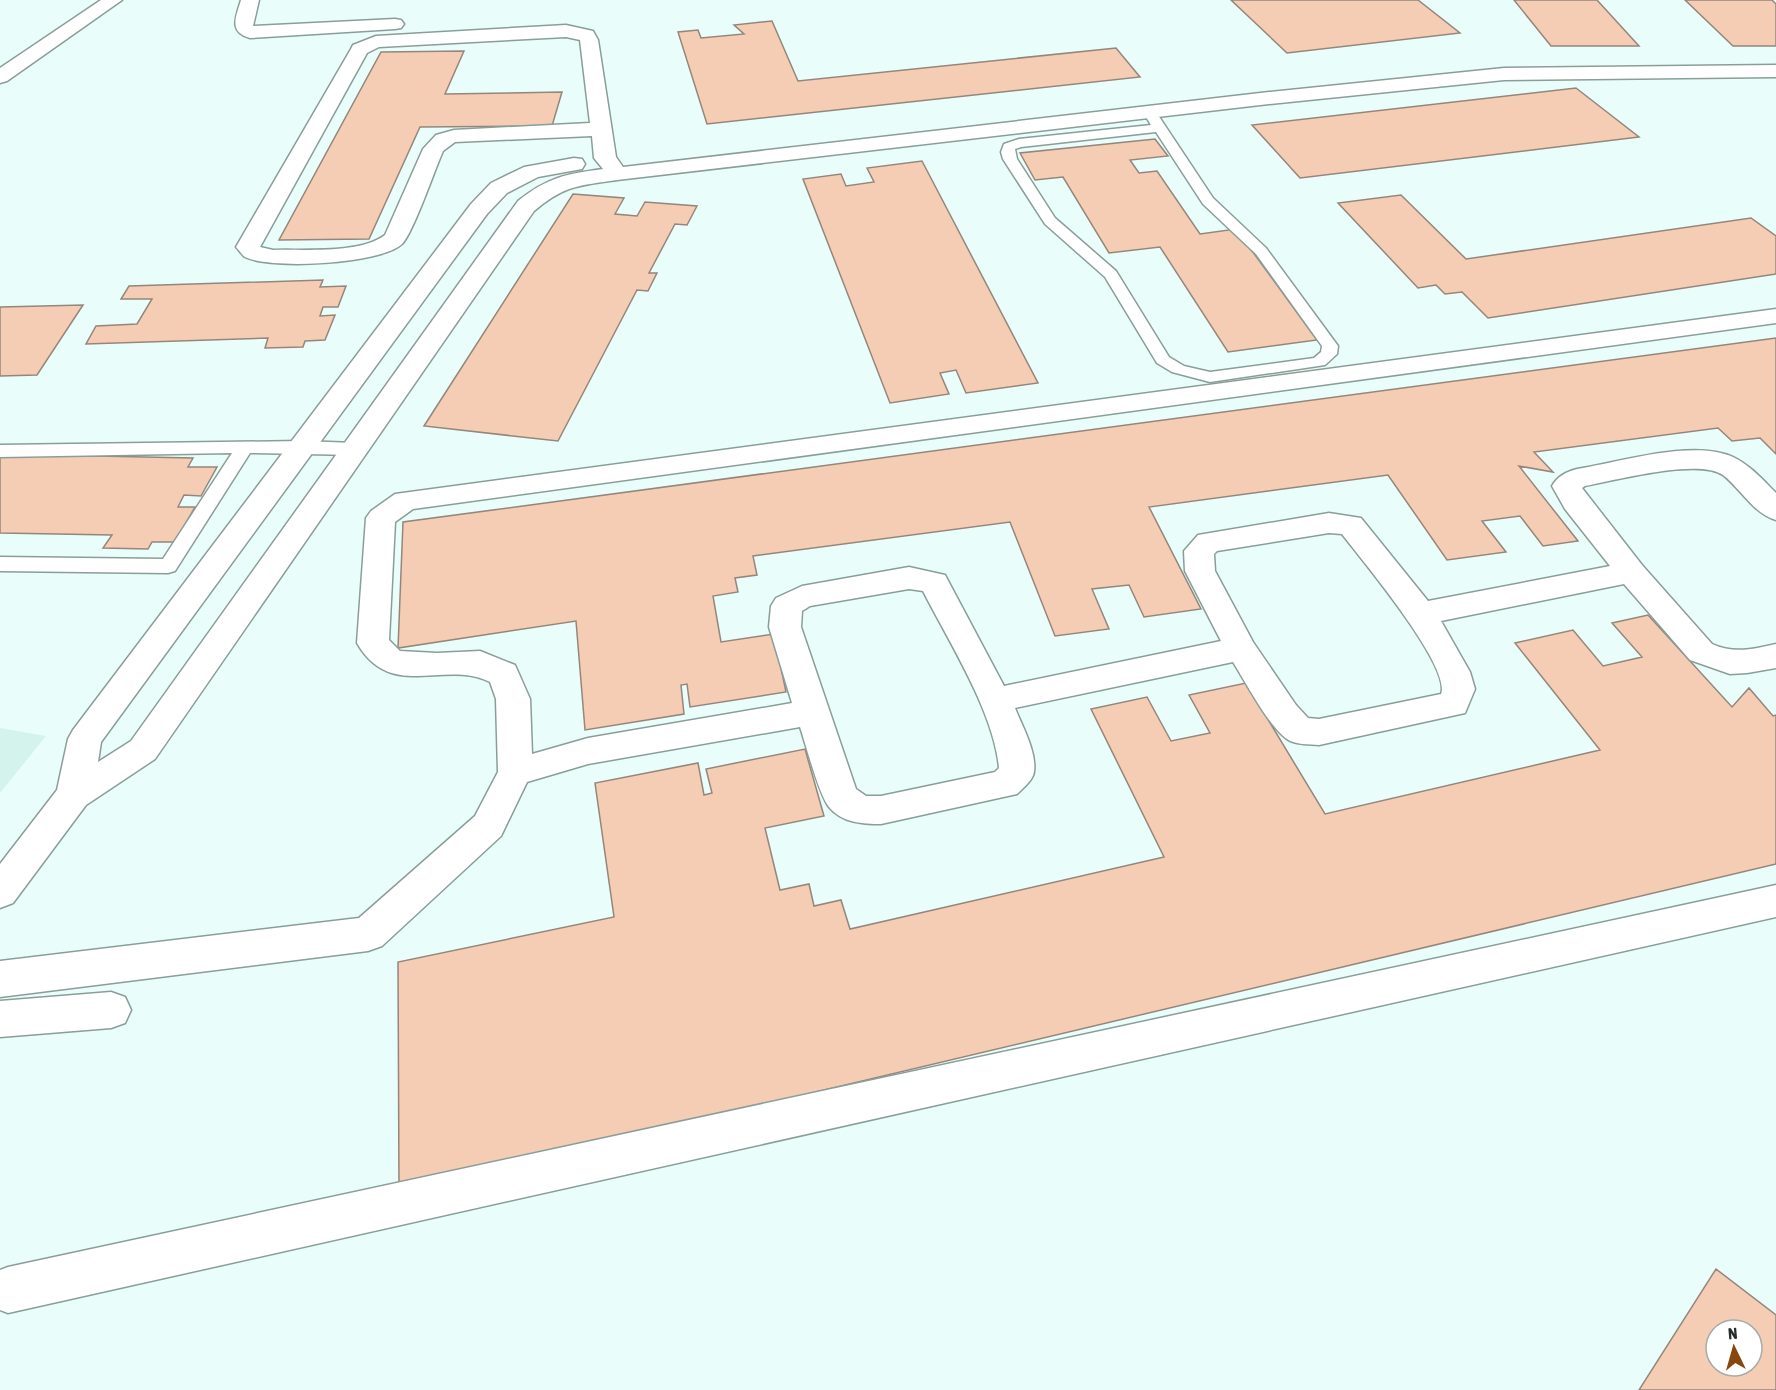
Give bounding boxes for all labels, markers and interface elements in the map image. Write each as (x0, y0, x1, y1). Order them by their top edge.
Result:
north arrow (1704, 1318, 1764, 1378)
text: N (1727, 1324, 1738, 1342)

